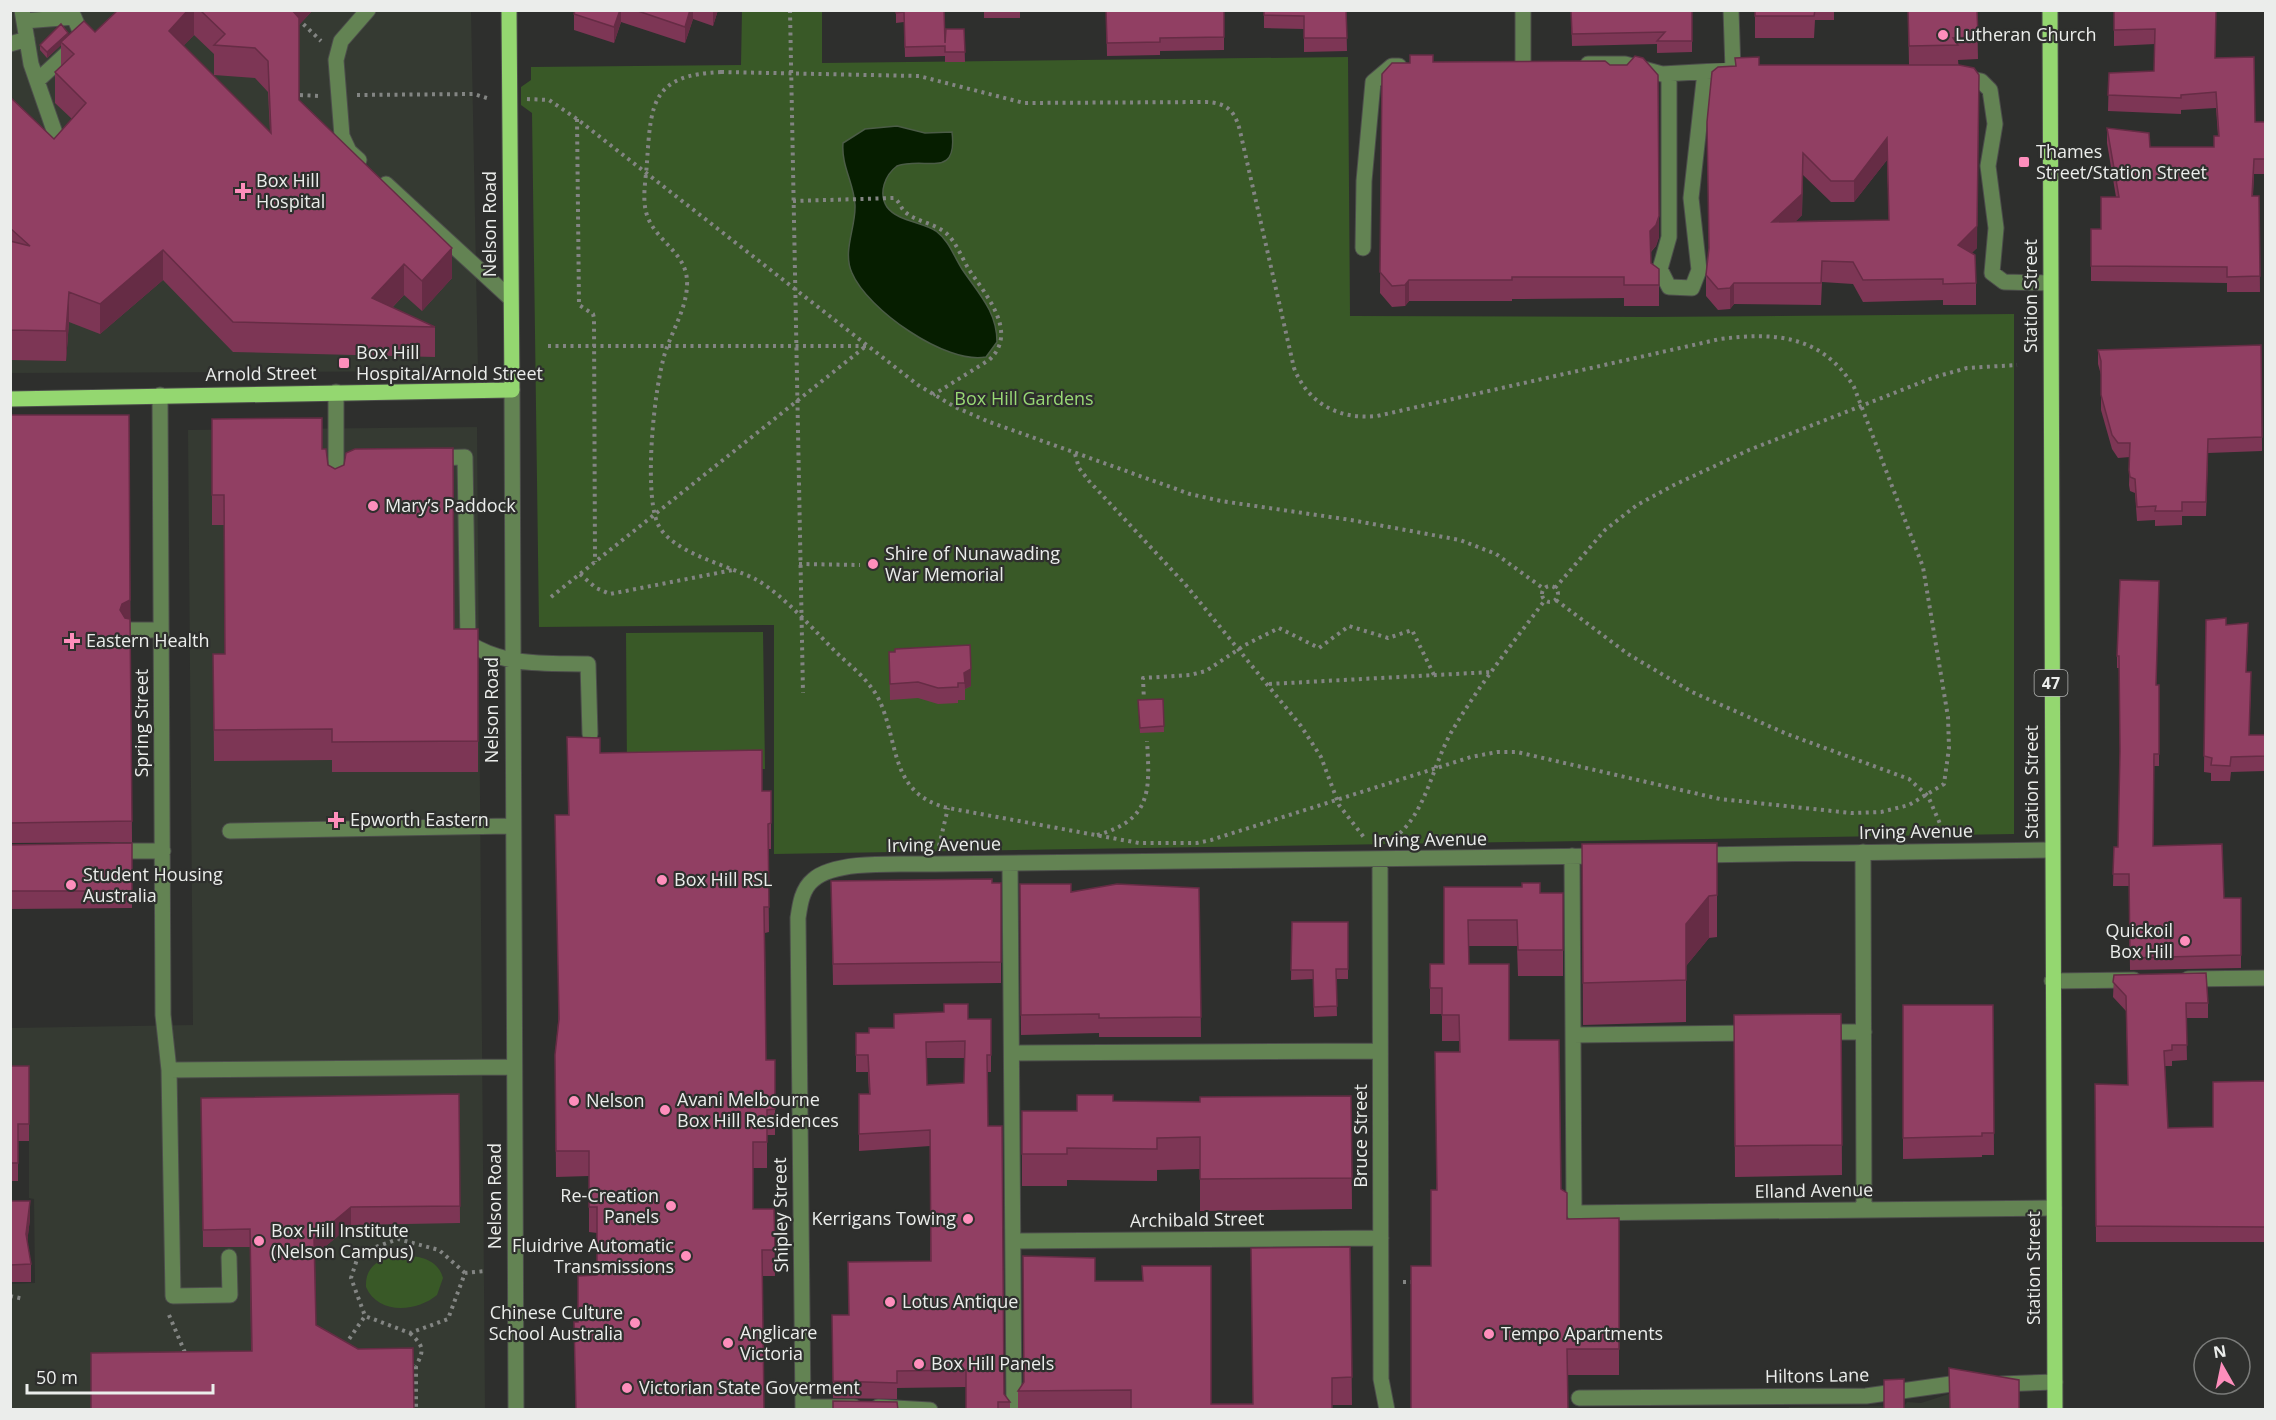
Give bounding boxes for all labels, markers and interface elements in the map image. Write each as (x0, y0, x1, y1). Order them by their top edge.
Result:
place label: Lutheran Church (1955, 22, 2097, 46)
marker: Lutheran Church (1936, 28, 1950, 42)
place label: Thames Street/Station Street (2036, 139, 2207, 184)
marker: Thames Street/Station Street (2017, 155, 2031, 169)
place label: Box Hill Hospital (256, 168, 325, 213)
street label: Nelson Road (477, 171, 501, 277)
marker: Box Hill Hospital (234, 182, 252, 200)
street label: Station Street (2018, 239, 2042, 353)
place label: Box Hill Hospital/Arnold Street (356, 340, 543, 385)
marker: Box Hill Hospital/Arnold Street (337, 356, 351, 370)
street label: Arnold Street (205, 360, 317, 386)
park label: Box Hill Gardens (954, 386, 1094, 410)
place label: Mary’s Paddock (385, 493, 516, 517)
marker: Mary’s Paddock (366, 499, 380, 513)
place label: Shire of Nunawading War Memorial (885, 541, 1060, 586)
marker: Shire of Nunawading War Memorial (866, 557, 880, 571)
place label: Eastern Health (86, 628, 210, 652)
marker: Eastern Health (63, 632, 81, 650)
street label: Nelson Road (479, 657, 503, 763)
street label: Spring Street (129, 669, 153, 777)
road number: 47 (2034, 670, 2068, 696)
street label: Station Street (2019, 725, 2043, 839)
place label: Epworth Eastern (350, 807, 489, 831)
marker: Epworth Eastern (327, 811, 345, 829)
street label: Irving Avenue (1859, 818, 1973, 844)
street label: Irving Avenue (1373, 826, 1487, 852)
street label: Irving Avenue (887, 831, 1001, 857)
place label: Student Housing Australia (83, 862, 223, 907)
place label: Box Hill RSL (674, 867, 773, 891)
marker: Box Hill RSL (655, 873, 669, 887)
marker: Student Housing Australia (64, 878, 78, 892)
place label: Quickoil Box Hill (2105, 918, 2173, 963)
marker: Quickoil Box Hill (2178, 934, 2192, 948)
street label: Bruce Street (1348, 1084, 1372, 1188)
place label: Avani Melbourne Box Hill Residences (677, 1087, 839, 1132)
place label: Nelson (586, 1088, 645, 1112)
marker: Nelson (567, 1094, 581, 1108)
marker: Avani Melbourne Box Hill Residences (658, 1103, 672, 1117)
street label: Nelson Road (482, 1143, 506, 1249)
street label: Shipley Street (767, 1157, 793, 1273)
street label: Elland Avenue (1755, 1177, 1873, 1203)
place label: Re-Creation Panels (560, 1183, 659, 1228)
marker: Re-Creation Panels (664, 1199, 678, 1213)
place label: Kerrigans Towing (811, 1206, 956, 1230)
street label: Archibald Street (1130, 1206, 1264, 1232)
street label: Station Street (2021, 1211, 2045, 1325)
marker: Kerrigans Towing (961, 1212, 975, 1226)
place label: Box Hill Institute (Nelson Campus) (271, 1218, 414, 1263)
place label: Fluidrive Automatic Transmissions (512, 1233, 674, 1278)
marker: Box Hill Institute (Nelson Campus) (252, 1234, 266, 1248)
marker: Fluidrive Automatic Transmissions (679, 1249, 693, 1263)
place label: Lotus Antique (902, 1289, 1018, 1313)
marker: Lotus Antique (883, 1295, 897, 1309)
place label: Chinese Culture School Australia (489, 1300, 623, 1345)
marker: Chinese Culture School Australia (628, 1316, 642, 1330)
place label: Anglicare Victoria (740, 1320, 817, 1365)
place label: Tempo Apartments (1501, 1321, 1663, 1345)
marker: Tempo Apartments (1482, 1327, 1496, 1341)
marker: Anglicare Victoria (721, 1336, 735, 1350)
north arrow (2192, 1336, 2252, 1396)
text: N (2212, 1339, 2228, 1363)
place label: Box Hill Panels (931, 1351, 1054, 1375)
scale bar (27, 1357, 213, 1395)
marker: Box Hill Panels (912, 1357, 926, 1371)
street label: Hiltons Lane (1765, 1362, 1869, 1388)
text: 50 m (36, 1365, 78, 1389)
place label: Victorian State Goverment (639, 1375, 860, 1399)
marker: Victorian State Goverment (620, 1381, 634, 1395)

